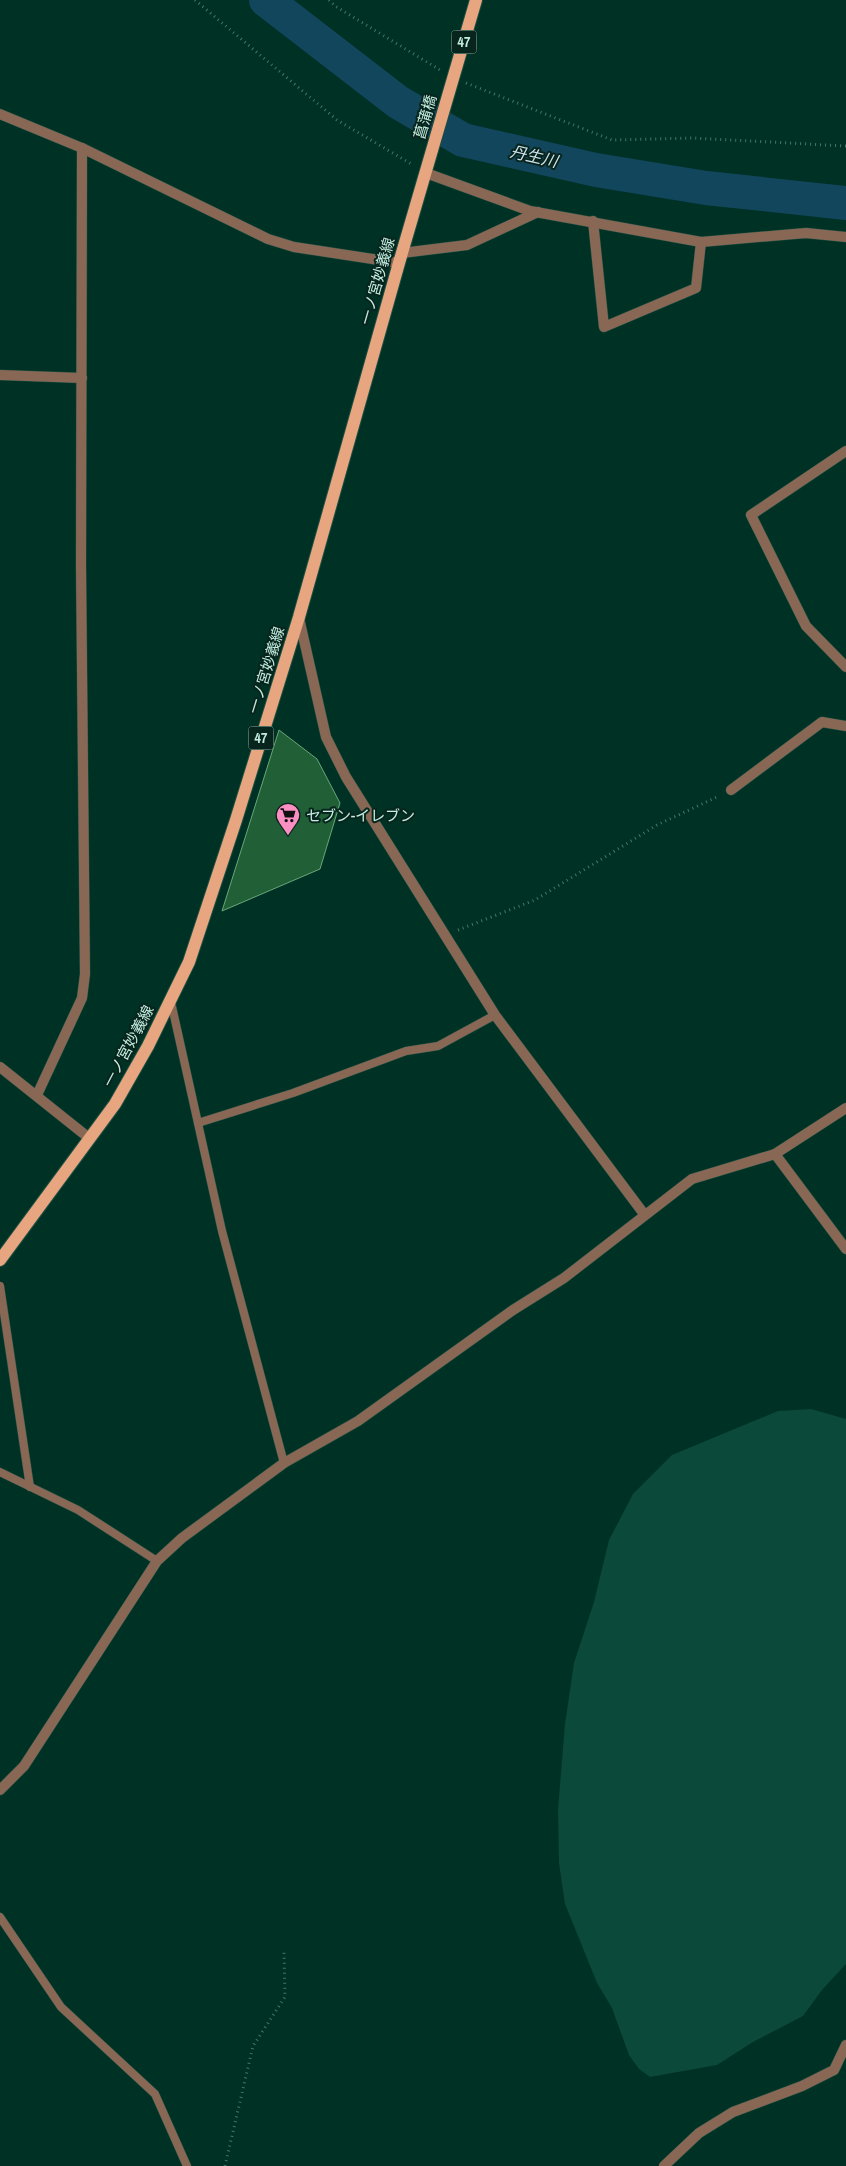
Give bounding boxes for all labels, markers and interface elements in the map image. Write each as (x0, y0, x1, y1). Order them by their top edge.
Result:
road number: 47 (452, 31, 476, 54)
street label: 菖蒲橋 (409, 92, 441, 142)
water label: 丹生川 (508, 140, 562, 173)
street label: 一ノ宮妙義線 (355, 235, 399, 327)
street label: 一ノ宮妙義線 (243, 624, 289, 716)
road number: 47 (248, 726, 274, 750)
supermarket icon: セブン-イレブン (275, 802, 301, 836)
place label: セブン-イレブン (306, 805, 415, 826)
street label: 一ノ宮妙義線 (98, 1001, 158, 1091)

